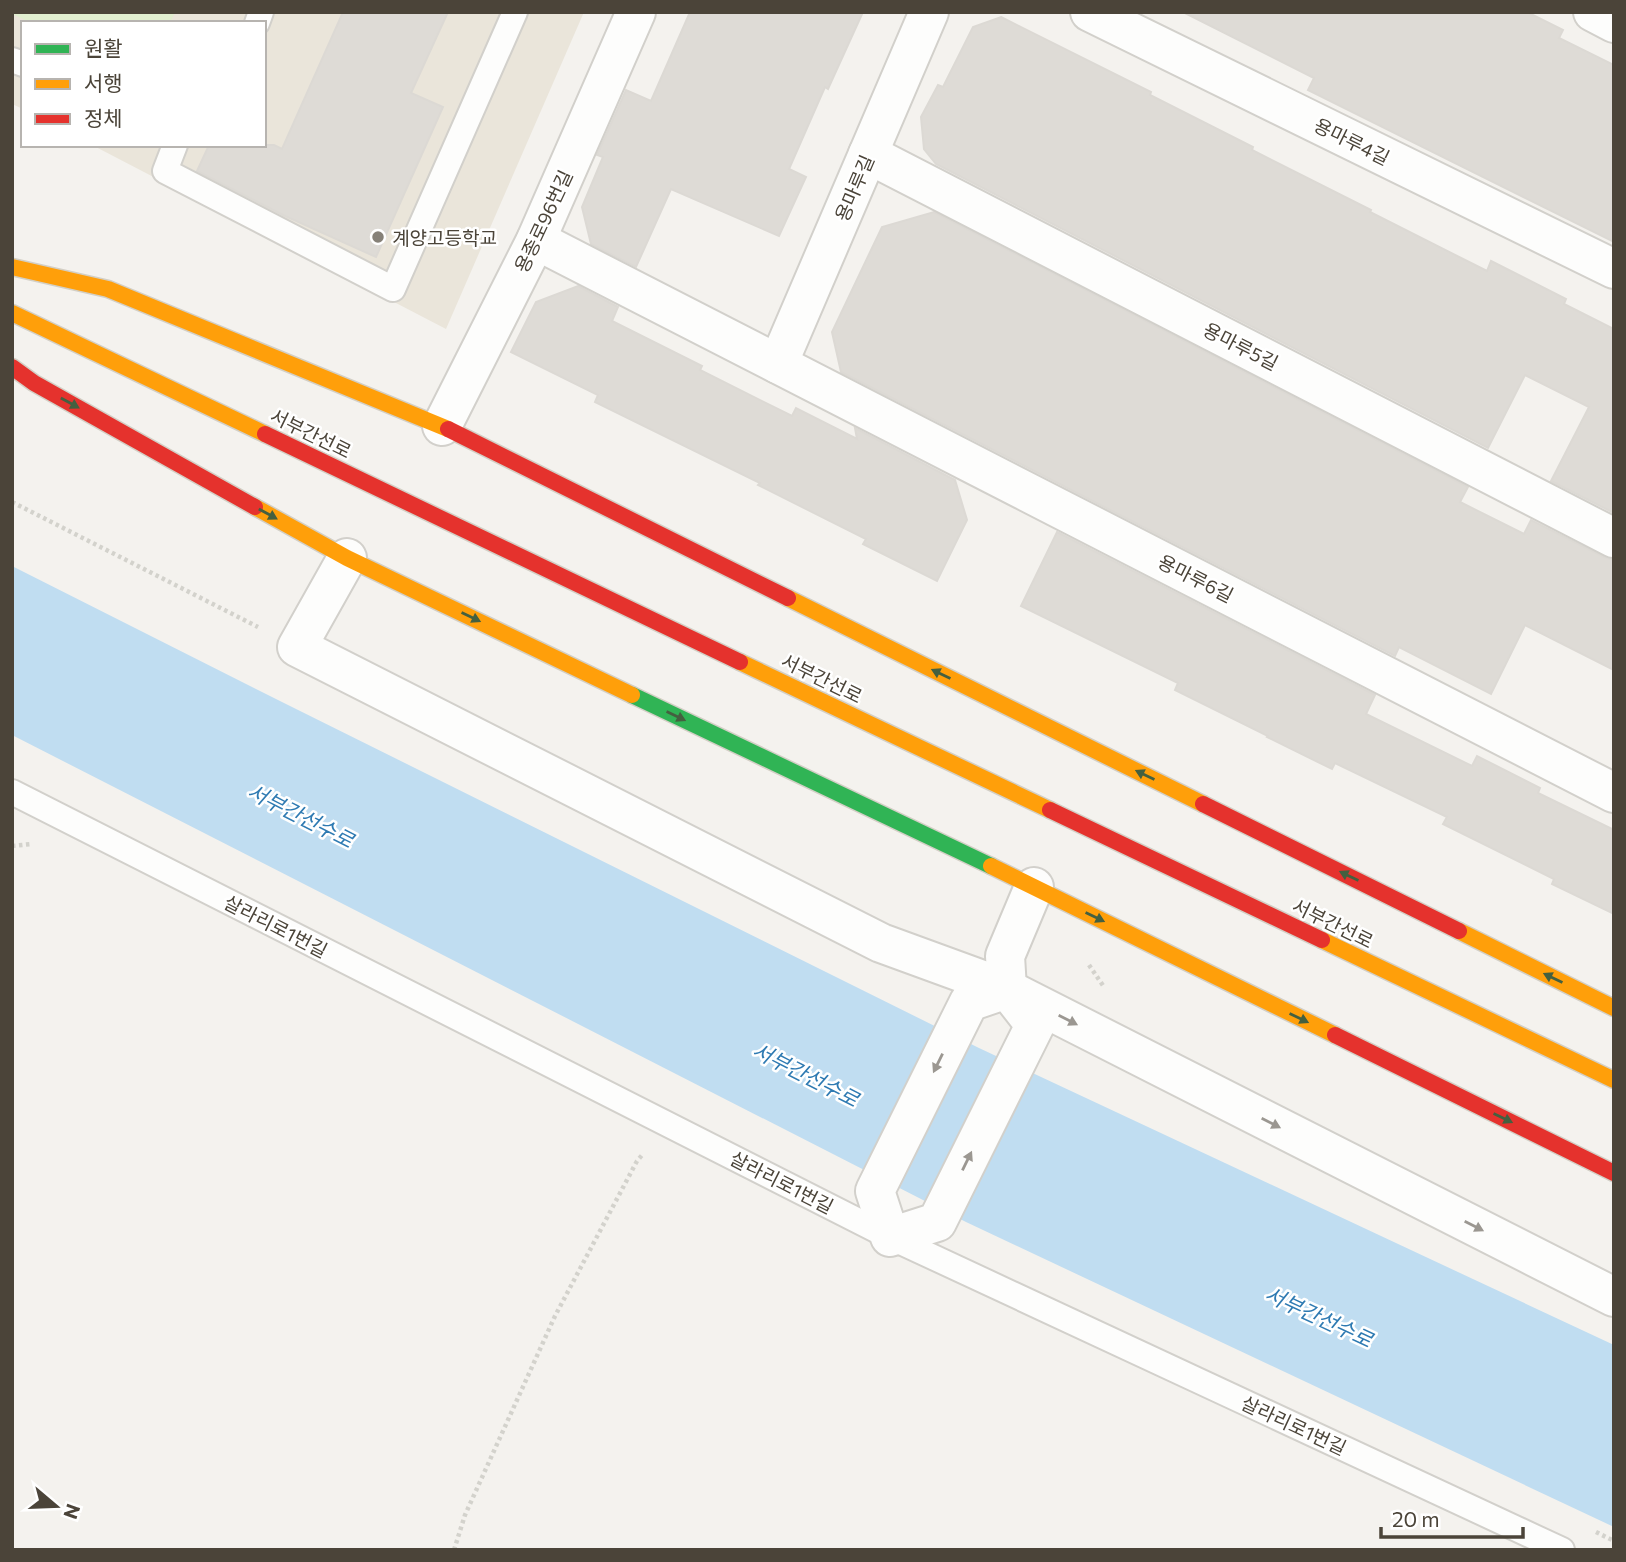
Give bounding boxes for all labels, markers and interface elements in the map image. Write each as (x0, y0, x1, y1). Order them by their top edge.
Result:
legend (21, 21, 266, 147)
text: 원활 (84, 35, 123, 60)
text: 서행 (84, 70, 123, 95)
text: 정체 (84, 105, 123, 130)
street label: 용마루4길 (1310, 113, 1394, 169)
street label: 용마루길 (830, 151, 878, 225)
street label: 용종로96번길 (509, 166, 577, 276)
place label: 계양고등학교 (392, 226, 497, 249)
marker: 계양고등학교 (370, 229, 386, 245)
street label: 용마루5길 (1200, 317, 1282, 375)
one-way arrow (60, 397, 79, 409)
street label: 서부간선로 (267, 404, 355, 462)
one-way arrow (259, 508, 278, 520)
street label: 용마루6길 (1154, 549, 1238, 607)
one-way arrow (461, 612, 481, 623)
street label: 서부간선로 (778, 649, 866, 707)
one-way arrow (931, 669, 951, 680)
one-way arrow (666, 710, 686, 721)
one-way arrow (1135, 770, 1155, 781)
water label: 서부간선수로 (244, 778, 360, 853)
one-way arrow (1339, 871, 1359, 882)
street label: 살라리로1번길 (220, 890, 332, 962)
street label: 서부간선로 (1289, 894, 1377, 952)
one-way arrow (1085, 912, 1105, 923)
one-way arrow (1543, 972, 1563, 983)
one-way arrow (1289, 1012, 1309, 1024)
one-way arrow (1058, 1014, 1078, 1025)
water label: 서부간선수로 (749, 1037, 865, 1112)
one-way arrow (933, 1053, 944, 1073)
one-way arrow (1493, 1113, 1513, 1124)
one-way arrow (1261, 1117, 1281, 1128)
street label: 살라리로1번길 (726, 1146, 838, 1218)
one-way arrow (962, 1151, 973, 1171)
one-way arrow (1464, 1220, 1484, 1232)
water label: 서부간선수로 (1261, 1280, 1378, 1353)
street label: 살라리로1번길 (1238, 1391, 1350, 1459)
north arrow (21, 1471, 91, 1541)
scale bar (1381, 1496, 1523, 1540)
text: N (59, 1501, 86, 1522)
text: 20 m (1392, 1506, 1440, 1531)

